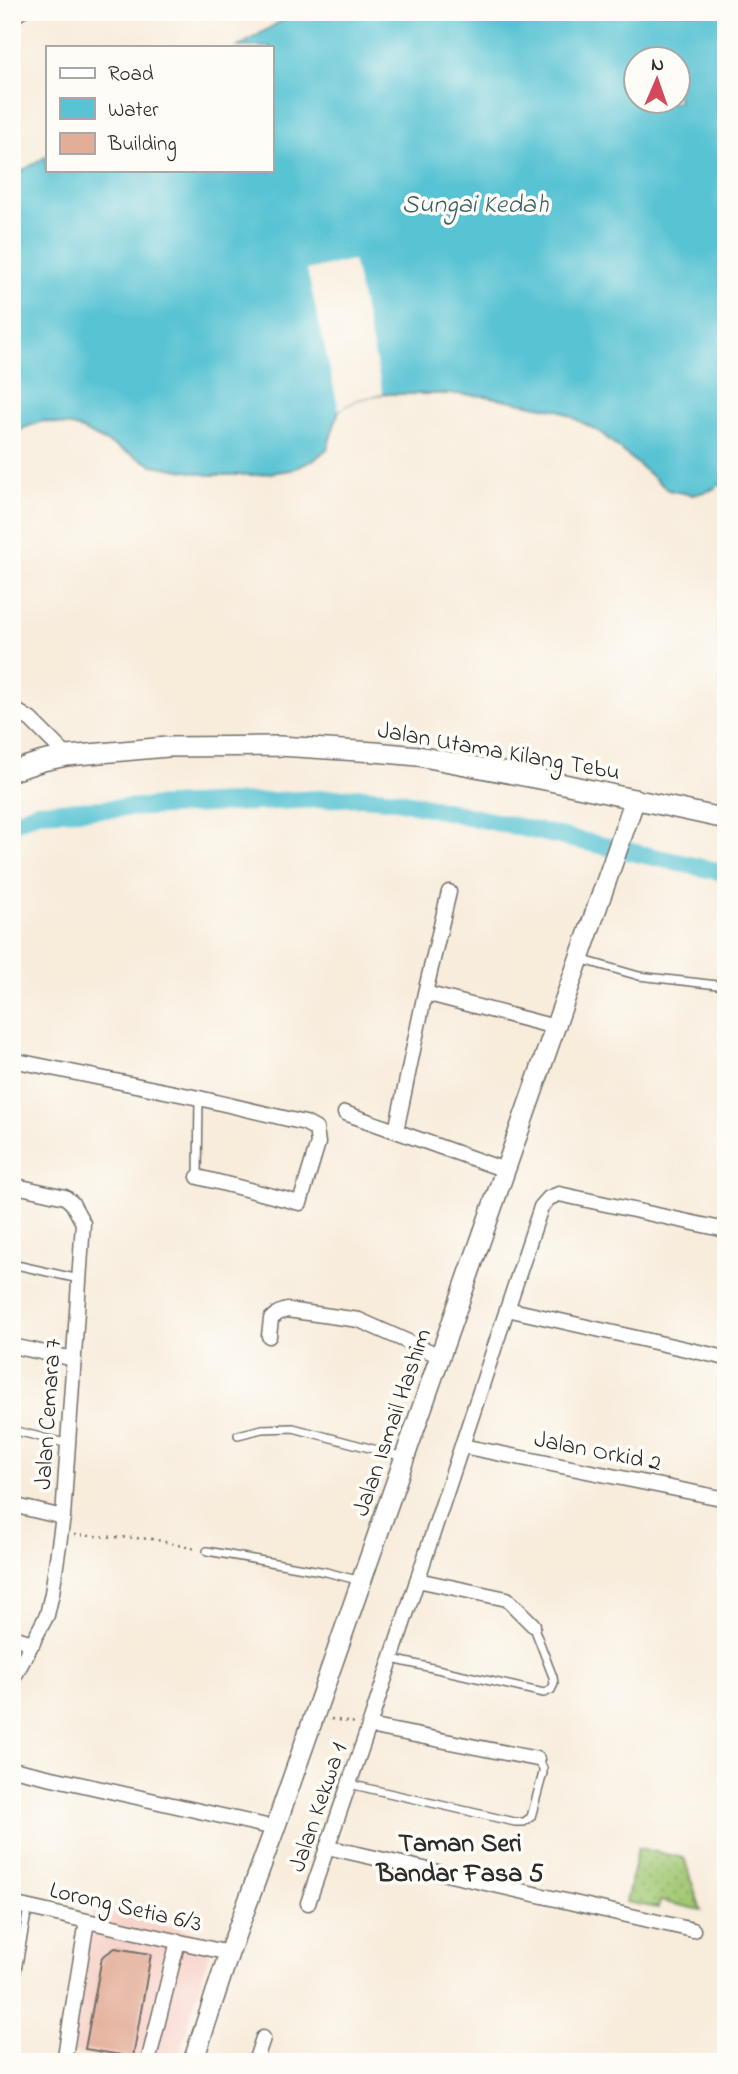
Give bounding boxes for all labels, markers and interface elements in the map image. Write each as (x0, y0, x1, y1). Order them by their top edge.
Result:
legend (46, 46, 273, 172)
north arrow (622, 46, 692, 116)
text: N (651, 52, 665, 79)
text: Road (108, 60, 154, 90)
text: Water (108, 96, 159, 126)
text: Building (107, 130, 177, 162)
water label: Sungai Kedah (402, 187, 549, 225)
street label: Jalan Utama Kilang Tebu (375, 714, 623, 791)
street label: Jalan Ismail Hashim (345, 1324, 442, 1522)
street label: Jalan Cemara 7 (27, 1337, 72, 1491)
street label: Jalan Orkid 2 (531, 1423, 664, 1482)
street label: Jalan Kekwa 1 (281, 1738, 358, 1877)
district label: Taman Seri Bandar Fasa 5 (375, 1826, 544, 1894)
street label: Lorong Setia 6/3 (46, 1874, 205, 1943)

